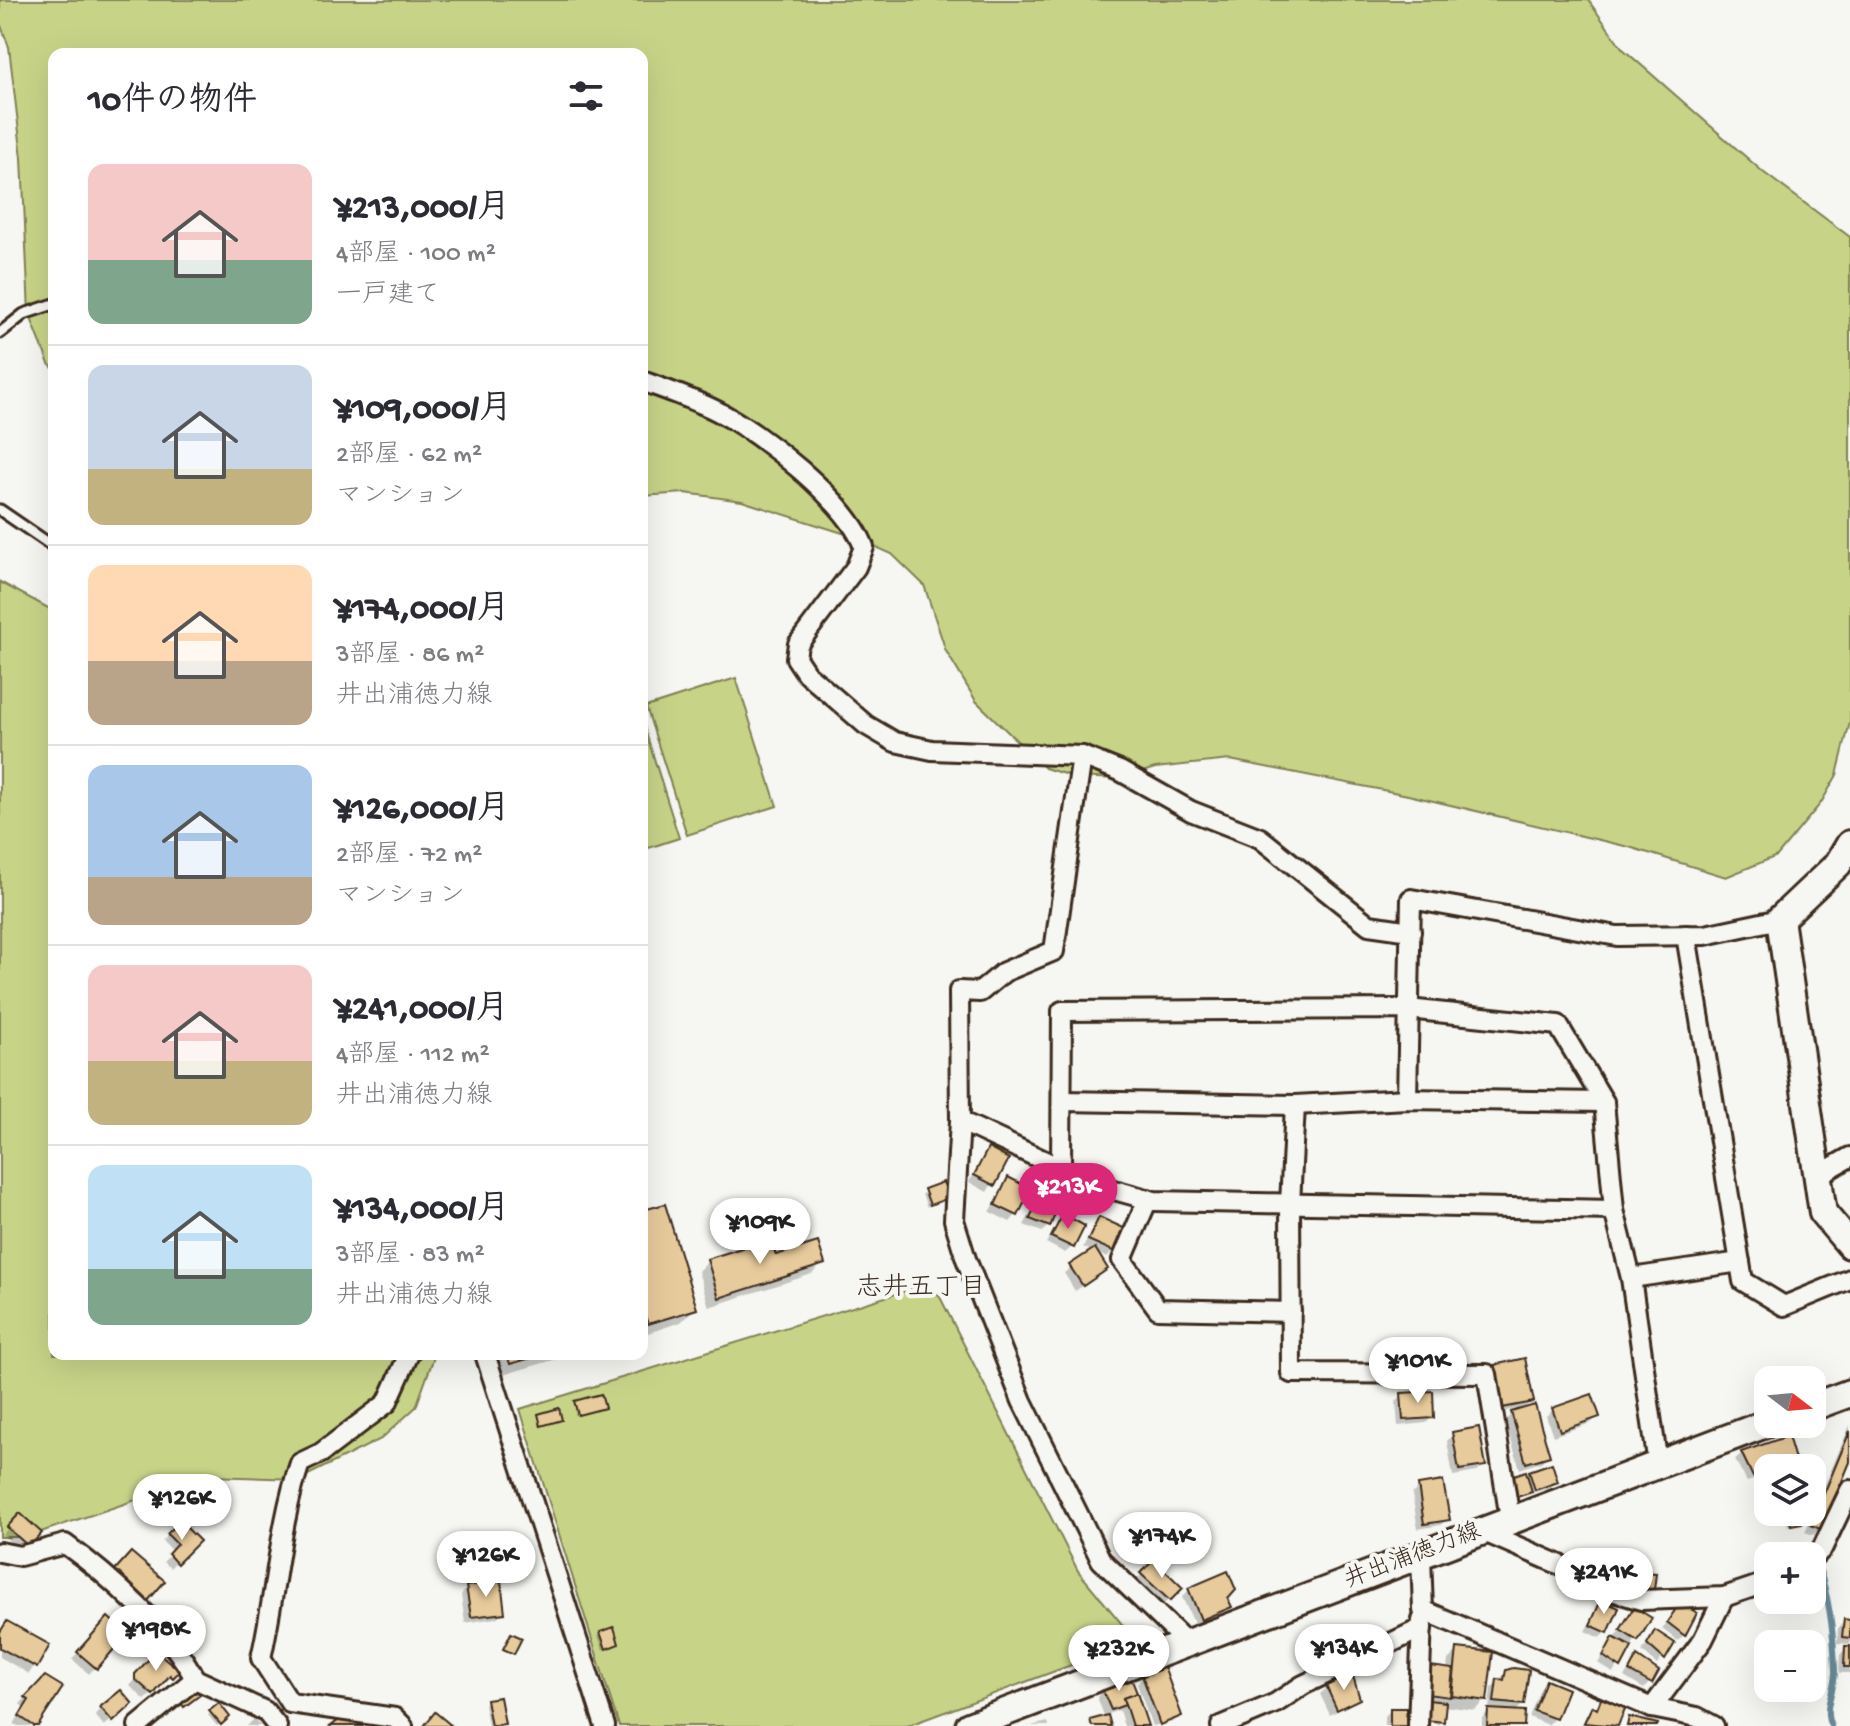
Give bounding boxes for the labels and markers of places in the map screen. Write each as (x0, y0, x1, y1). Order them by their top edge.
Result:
pin: ¥213K (1012, 1163, 1124, 1231)
pin: ¥109K (704, 1198, 816, 1266)
pin: ¥101K (1362, 1337, 1474, 1405)
pin: ¥126K (126, 1474, 238, 1542)
pin: ¥174K (1106, 1512, 1218, 1580)
pin: ¥126K (430, 1531, 542, 1599)
pin: ¥241K (1548, 1548, 1660, 1616)
pin: ¥198K (100, 1605, 212, 1673)
pin: ¥134K (1288, 1624, 1400, 1692)
pin: ¥232K (1063, 1625, 1175, 1693)

